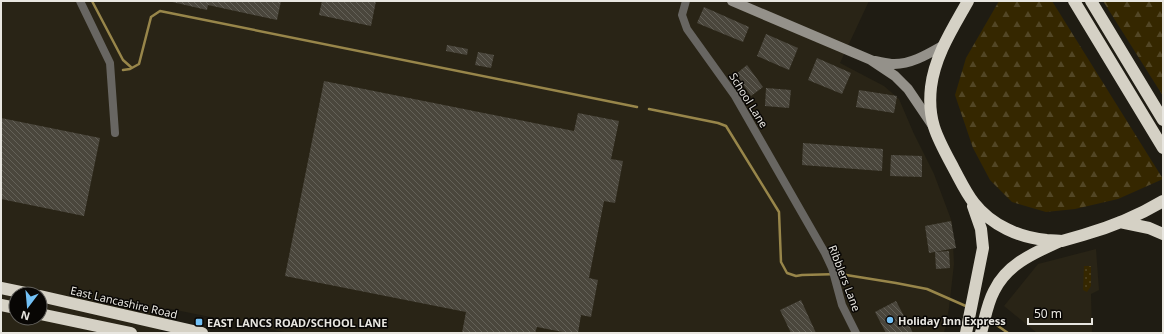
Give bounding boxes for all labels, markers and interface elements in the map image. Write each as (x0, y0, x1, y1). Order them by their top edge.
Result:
street label: School Lane (726, 70, 772, 130)
street label: Ribblers Lane (825, 243, 865, 313)
street label: East Lancashire Road (69, 282, 179, 322)
north arrow (8, 286, 48, 326)
scale bar (1028, 300, 1092, 326)
text: 50 m (1034, 305, 1062, 322)
text: N (19, 308, 31, 325)
place label: Holiday Inn Express (898, 313, 1006, 328)
place label: EAST LANCS ROAD/SCHOOL LANE (207, 315, 387, 330)
marker: Holiday Inn Express (885, 315, 895, 325)
marker: EAST LANCS ROAD/SCHOOL LANE (194, 317, 204, 327)

